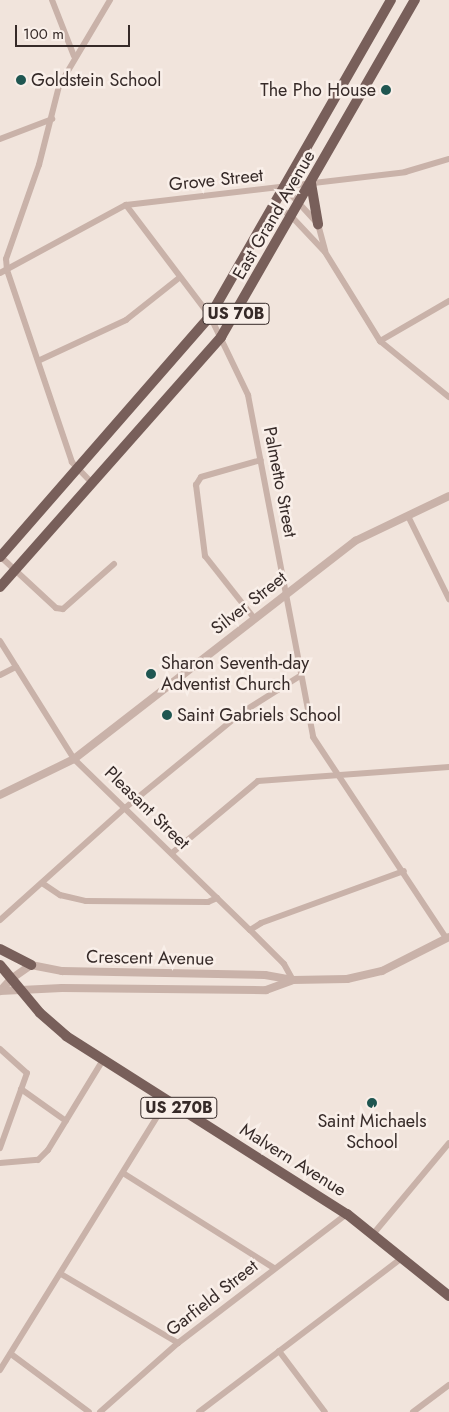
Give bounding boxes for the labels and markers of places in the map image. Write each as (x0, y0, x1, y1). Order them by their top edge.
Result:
place label: Goldstein School (31, 69, 161, 91)
marker: Goldstein School (15, 74, 27, 86)
place label: The Pho House (260, 79, 376, 101)
marker: The Pho House (380, 84, 392, 96)
place label: Sharon Seventh-day Adventist Church (161, 653, 309, 696)
marker: Sharon Seventh-day Adventist Church (145, 668, 157, 680)
place label: Saint Gabriels School (177, 704, 341, 726)
marker: Saint Gabriels School (161, 709, 173, 721)
marker: Saint Michaels School (366, 1097, 378, 1109)
place label: Saint Michaels School (317, 1111, 427, 1154)

